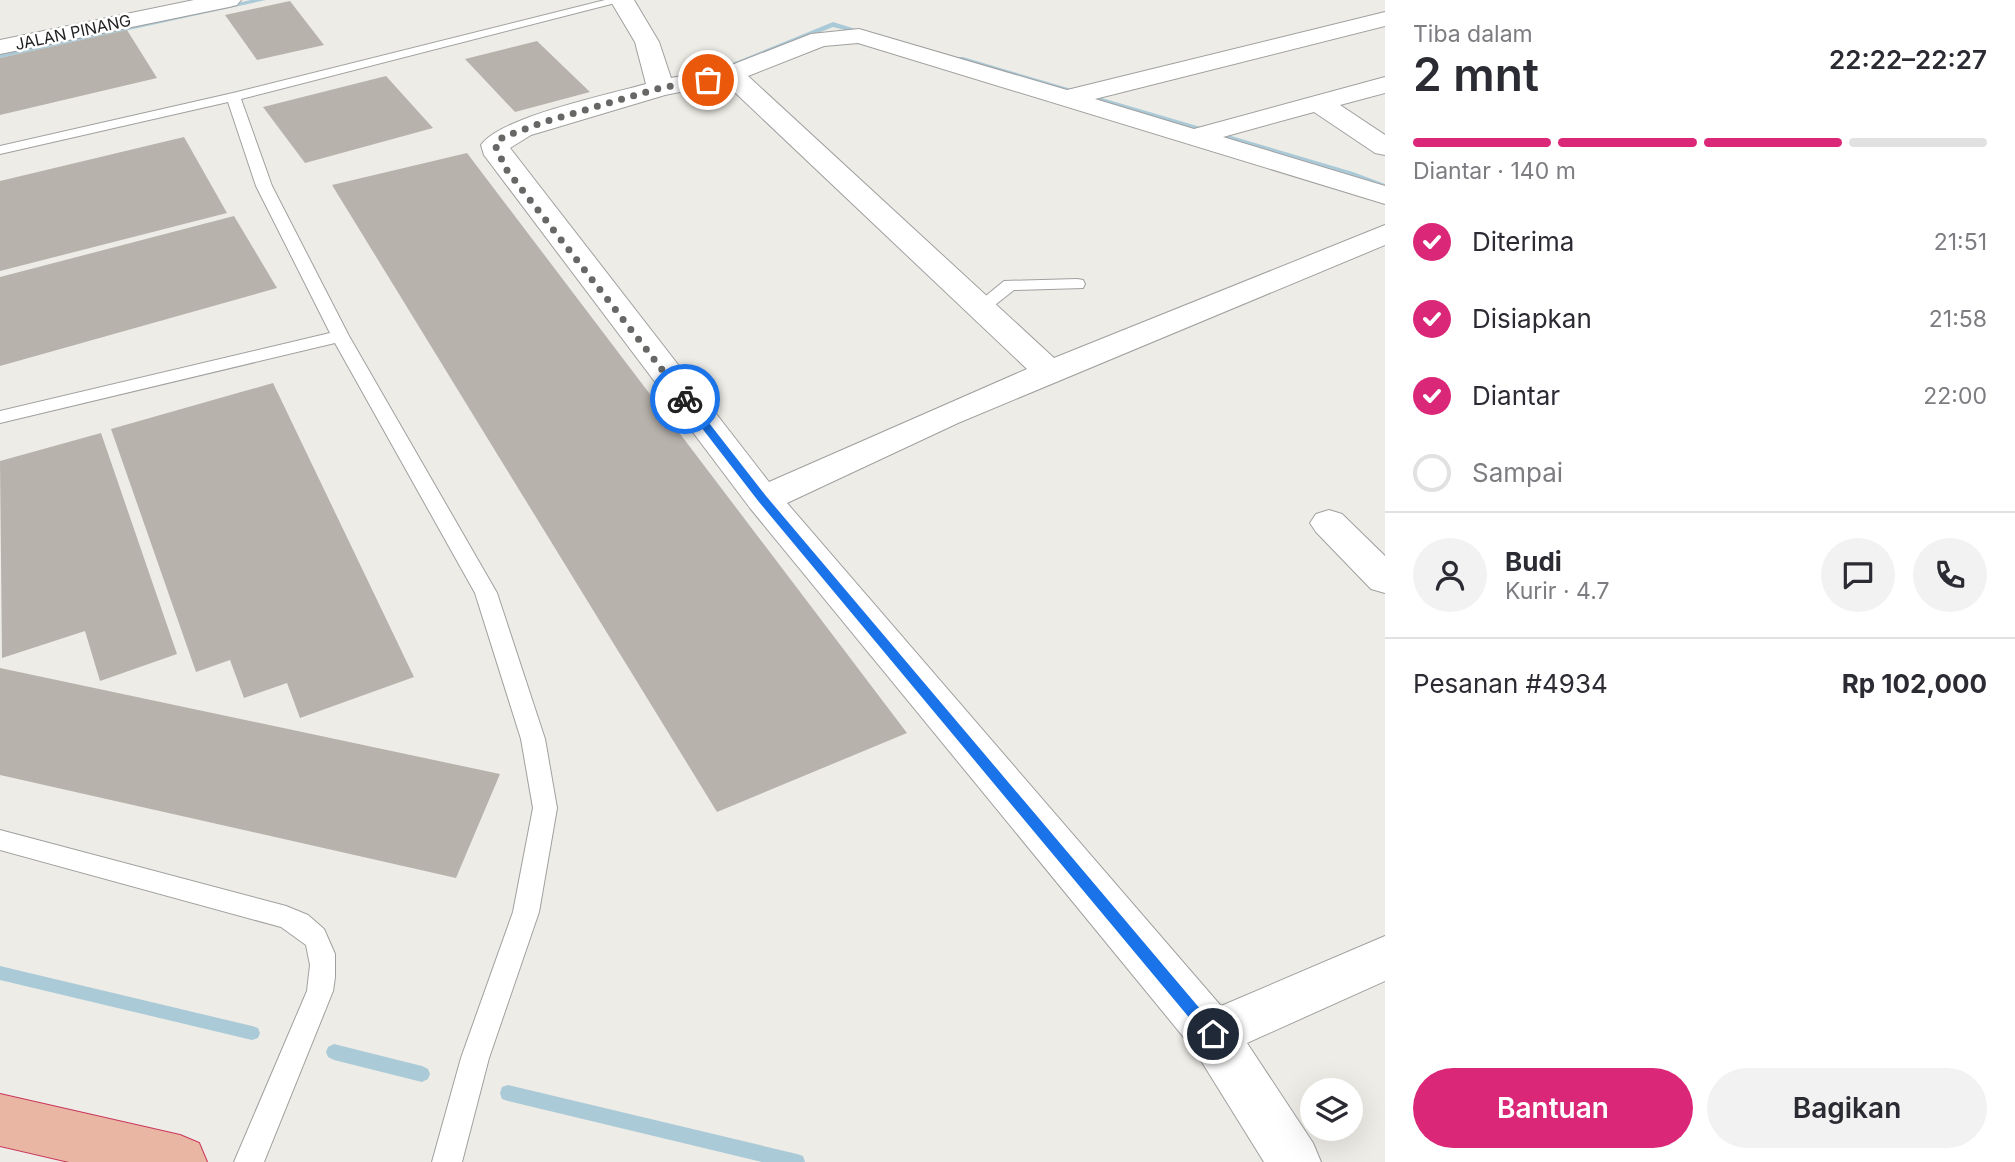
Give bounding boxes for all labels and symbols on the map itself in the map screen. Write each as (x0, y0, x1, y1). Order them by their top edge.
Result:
street label: JALAN PINANG (13, 10, 133, 54)
pin (678, 50, 738, 110)
courier (650, 364, 720, 434)
pin (1183, 1004, 1243, 1064)

